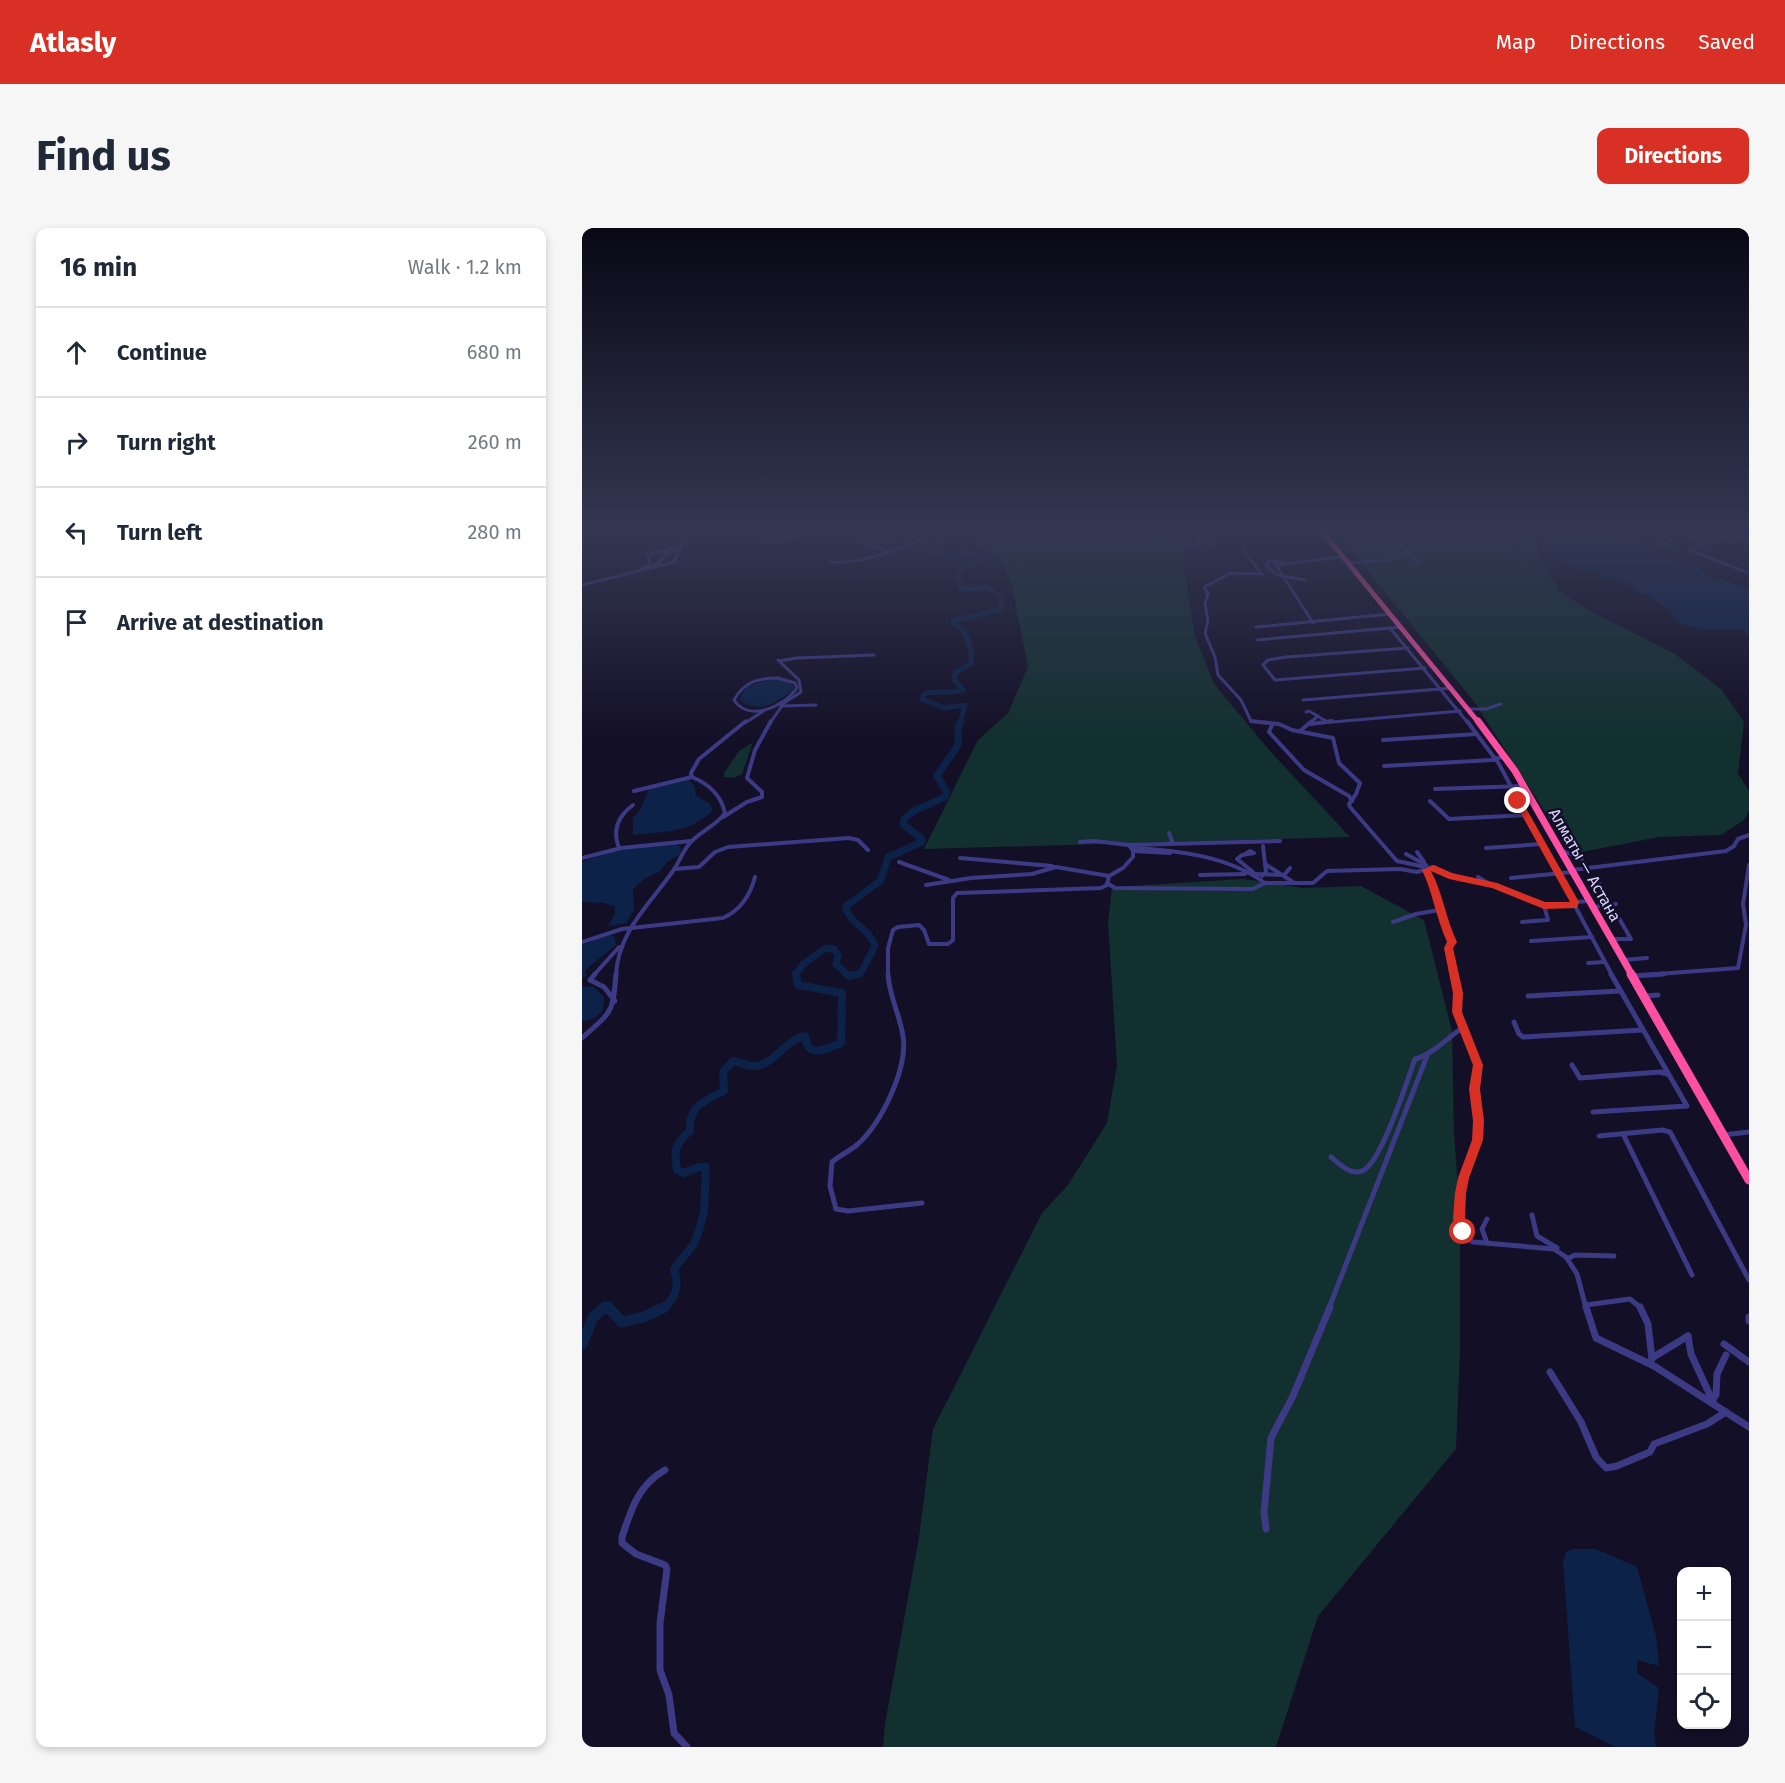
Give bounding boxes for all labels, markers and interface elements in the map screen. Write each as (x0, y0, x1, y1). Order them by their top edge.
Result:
text: Atlasly (30, 26, 116, 59)
text: Map (1496, 29, 1536, 55)
text: Directions (1569, 29, 1665, 55)
text: Saved (1698, 29, 1755, 55)
button: Directions (1597, 128, 1749, 184)
text: Find us (36, 131, 171, 181)
text: 16 min (60, 252, 137, 283)
text: Walk · 1.2 km (408, 255, 522, 279)
icon: ahead (60, 336, 93, 369)
text: Continue (117, 339, 207, 366)
text: 680 m (467, 340, 522, 364)
icon: right (60, 426, 93, 459)
text: Turn right (117, 429, 216, 456)
text: 260 m (468, 430, 522, 454)
icon: left (60, 516, 93, 549)
text: Turn left (117, 519, 202, 546)
text: 280 m (467, 520, 522, 544)
icon: arrive (60, 606, 93, 639)
text: Arrive at destination (117, 609, 324, 636)
route end (1504, 787, 1530, 813)
street label: Алматы — Астана (1545, 805, 1625, 925)
route start (1449, 1218, 1475, 1244)
map controls (1677, 1567, 1731, 1729)
button: + (1677, 1567, 1731, 1621)
button: − (1677, 1621, 1731, 1675)
button: locate (1677, 1675, 1731, 1729)

